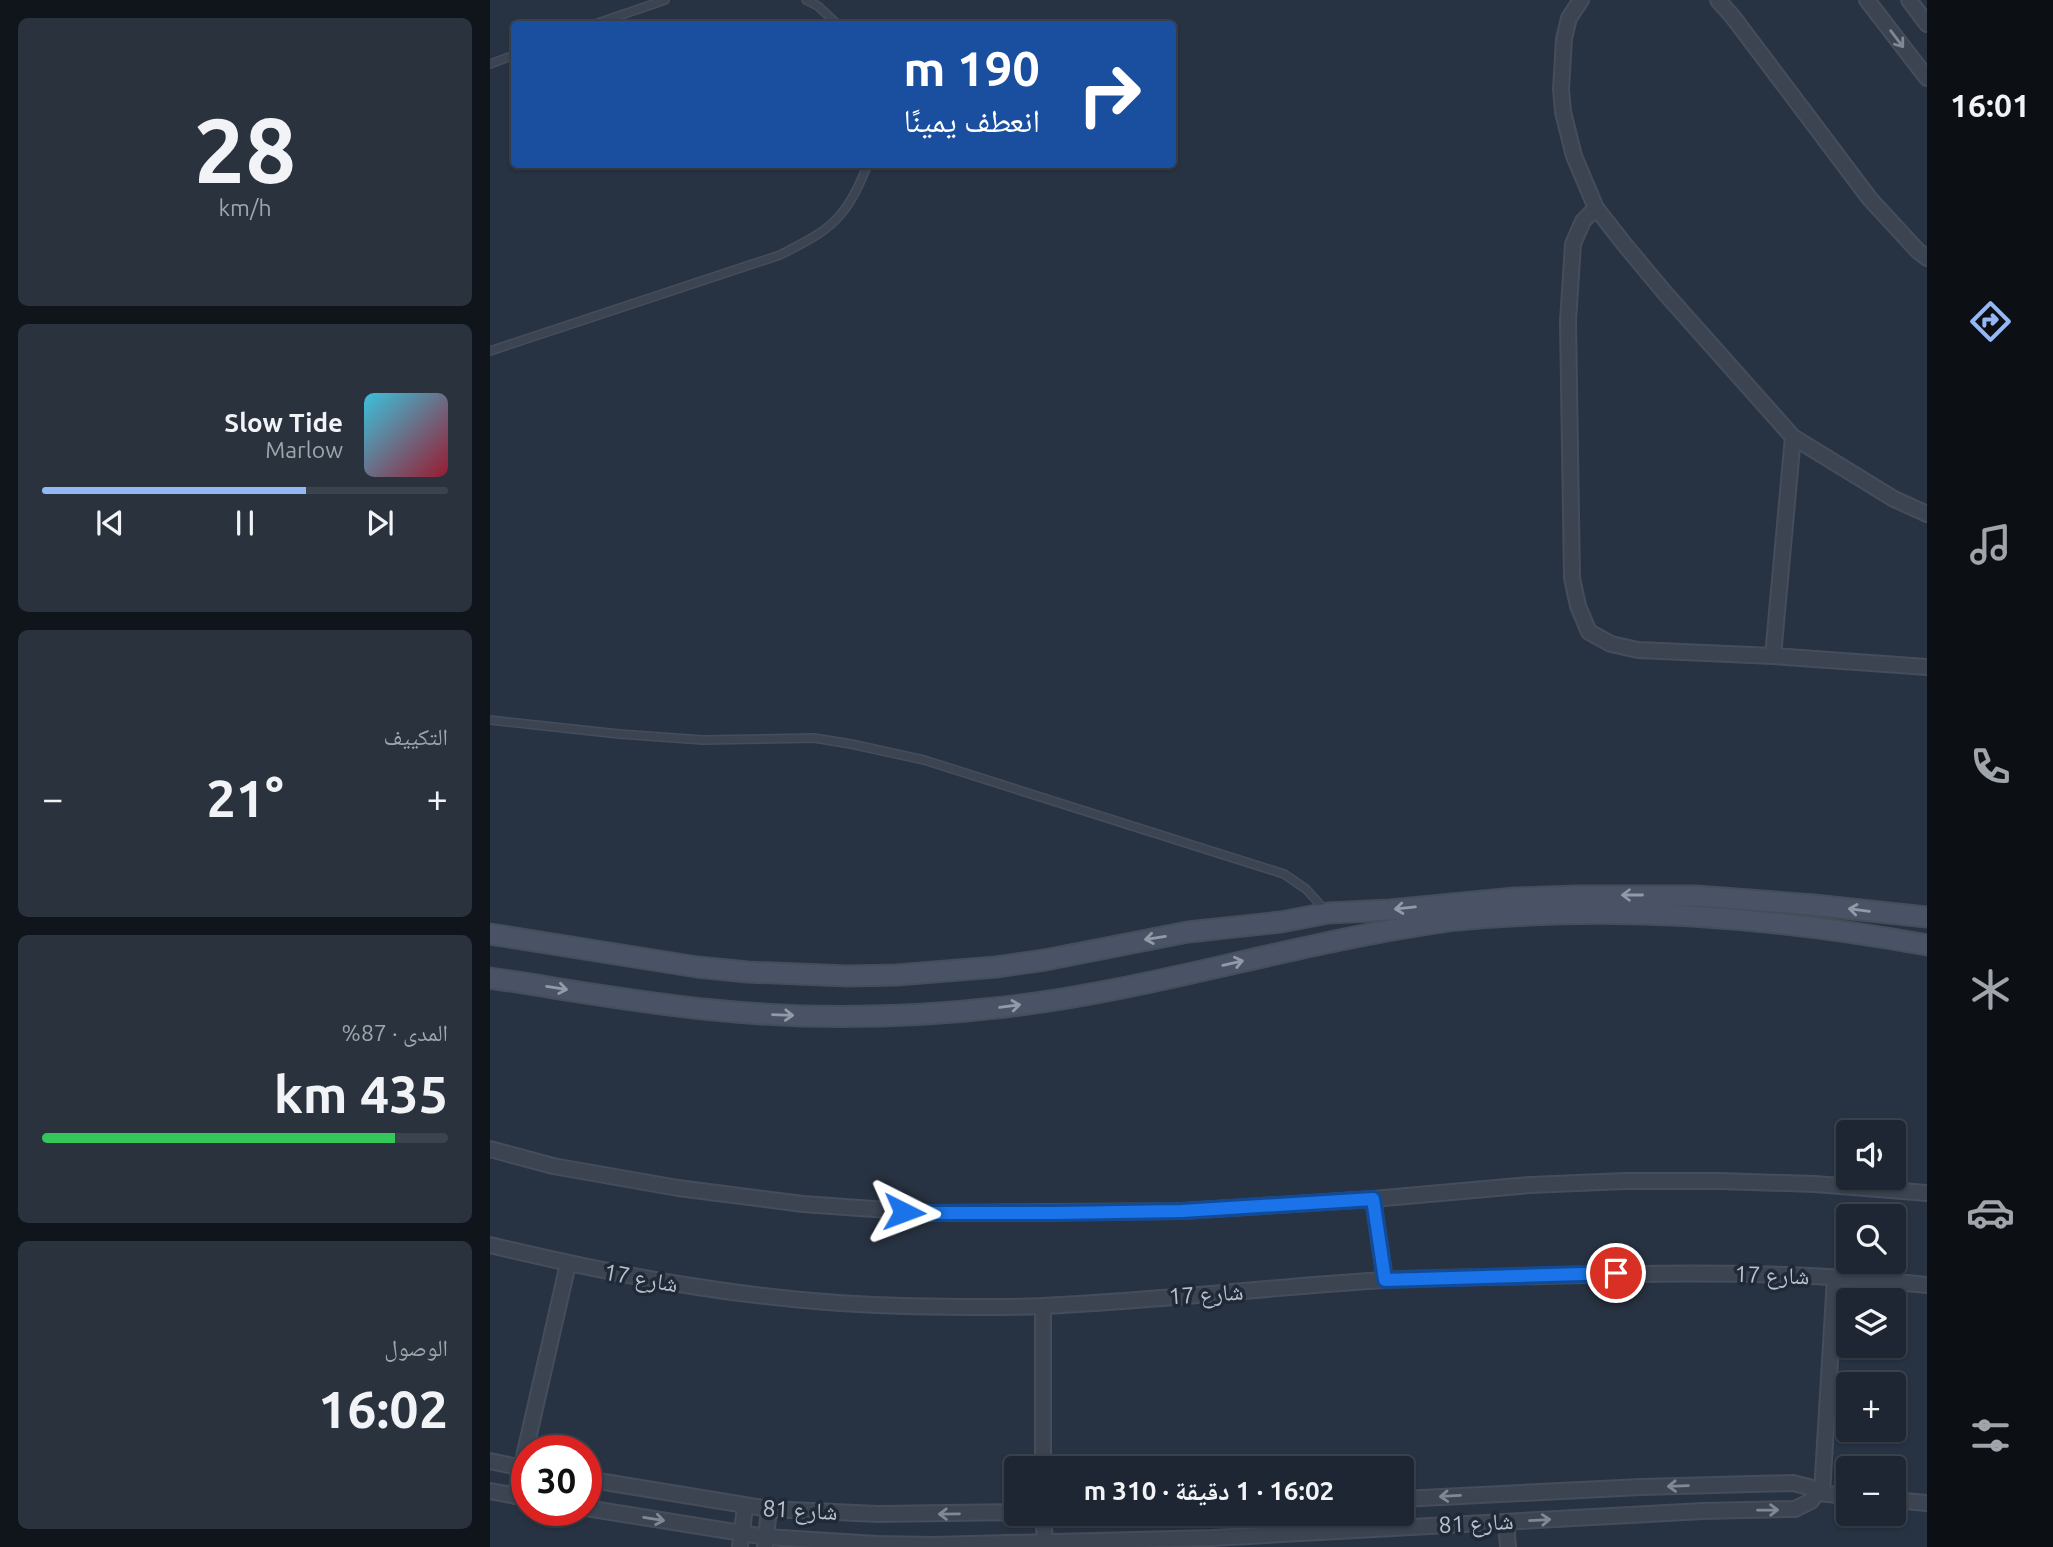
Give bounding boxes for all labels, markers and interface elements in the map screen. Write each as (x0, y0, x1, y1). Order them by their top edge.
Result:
one-way arrow (1890, 29, 1905, 47)
text: 190 m (903, 40, 1040, 95)
icon: right (1064, 49, 1155, 140)
text: 16:01 (1950, 87, 2030, 123)
text: 28 (194, 98, 296, 200)
text: انعطف يمينًا (904, 102, 1040, 138)
text: km/h (218, 195, 272, 220)
icon: directions (1966, 297, 2015, 346)
text: Slow Tide (224, 408, 343, 437)
text: Marlow (265, 437, 343, 462)
icon: previous (91, 504, 129, 542)
icon: pause (226, 504, 264, 542)
icon: next (361, 504, 399, 542)
icon: music (1966, 520, 2015, 569)
text: التكييف (383, 724, 448, 749)
icon: phone (1966, 742, 2015, 791)
text: 21° (206, 769, 284, 827)
text: − (42, 777, 63, 819)
text: + (427, 777, 448, 819)
one-way arrow (1621, 888, 1644, 902)
one-way arrow (1394, 902, 1417, 915)
one-way arrow (1848, 904, 1871, 917)
one-way arrow (1144, 932, 1167, 945)
one-way arrow (1222, 956, 1244, 969)
icon: climate (1966, 965, 2015, 1014)
one-way arrow (545, 982, 568, 995)
one-way arrow (998, 1000, 1021, 1013)
one-way arrow (771, 1008, 794, 1021)
text: المدى · 87% (342, 1020, 448, 1045)
text: 435 km (274, 1065, 448, 1123)
map controls (1836, 1120, 1906, 1526)
button: sound (1836, 1120, 1906, 1190)
position arrow (867, 1175, 941, 1249)
icon: car (1966, 1188, 2015, 1237)
button: search (1836, 1204, 1906, 1274)
pin (1586, 1243, 1646, 1303)
icon: arrive (1597, 1254, 1635, 1292)
street label: شارع 17 (601, 1259, 680, 1299)
street label: شارع 17 (1734, 1261, 1810, 1291)
street label: شارع 17 (1168, 1278, 1244, 1312)
button: layers (1836, 1288, 1906, 1358)
text: الوصول (384, 1335, 448, 1360)
button: + (1836, 1372, 1906, 1442)
text: 16:02 (318, 1380, 448, 1438)
icon: filters (1966, 1411, 2015, 1460)
speed limit sign: 30 (511, 1435, 602, 1526)
button: − (1836, 1456, 1906, 1526)
text: 16:02 · 1 دقيقة · 310 m (1084, 1476, 1334, 1505)
one-way arrow (1666, 1479, 1689, 1492)
one-way arrow (1439, 1490, 1462, 1503)
street label: شارع 81 (762, 1495, 838, 1527)
one-way arrow (1756, 1503, 1779, 1517)
one-way arrow (937, 1508, 960, 1521)
street label: شارع 81 (1438, 1508, 1514, 1540)
one-way arrow (642, 1513, 664, 1526)
one-way arrow (1529, 1513, 1552, 1526)

